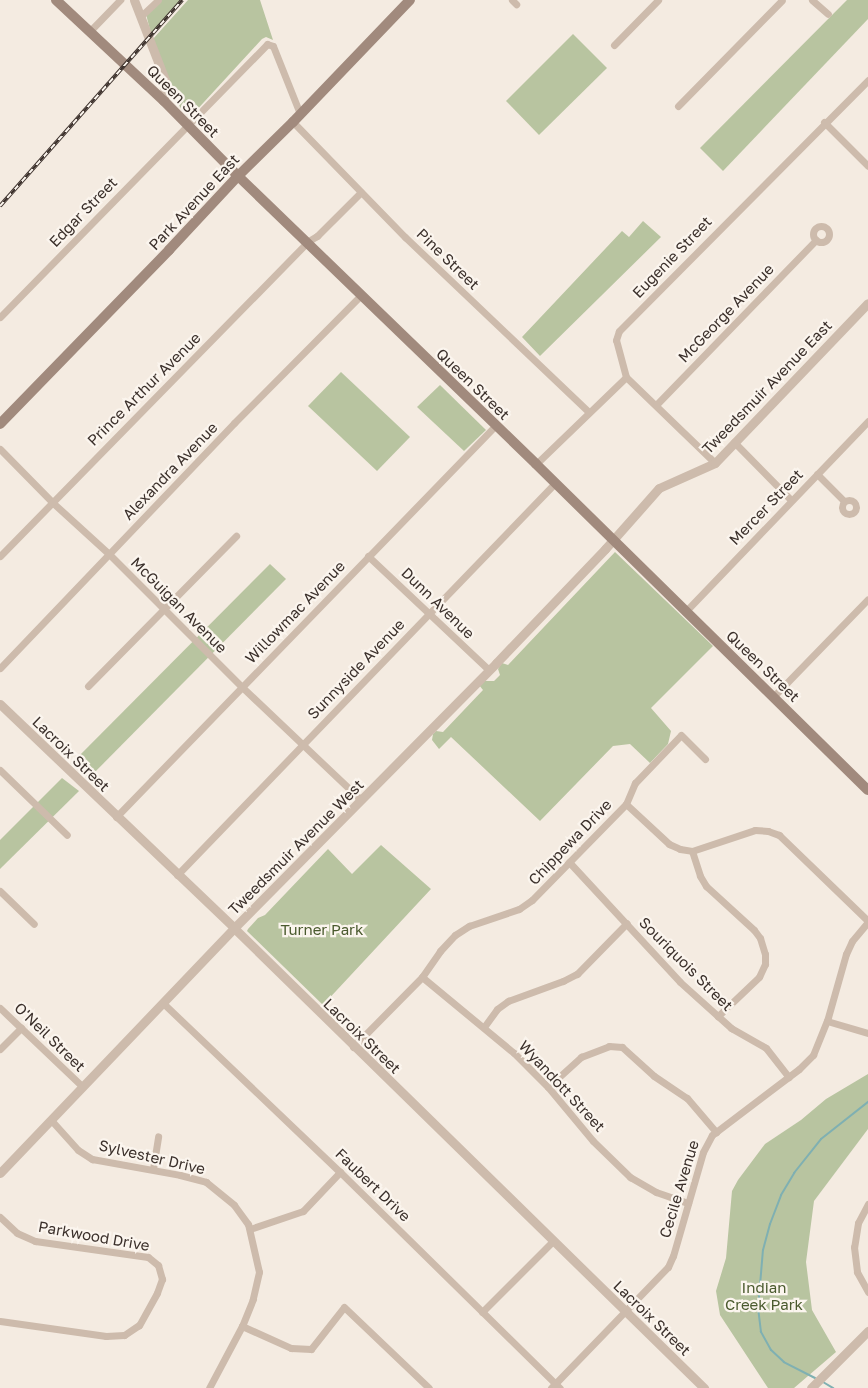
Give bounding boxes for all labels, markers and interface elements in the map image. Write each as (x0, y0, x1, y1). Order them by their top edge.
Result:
street label: Queen Street (143, 61, 223, 141)
street label: Park Avenue East (145, 150, 243, 254)
street label: Edgar Street (45, 173, 121, 251)
street label: Eugenie Street (629, 213, 715, 301)
street label: Pine Street (413, 225, 483, 293)
street label: McGeorge Avenue (674, 260, 778, 366)
street label: Tweedsmuir Avenue East (698, 317, 836, 457)
street label: Prince Arthur Avenue (84, 329, 204, 449)
street label: Queen Street (433, 345, 513, 423)
street label: Alexandra Avenue (119, 418, 221, 524)
street label: Mercer Street (725, 465, 807, 549)
street label: McGuigan Avenue (127, 553, 231, 657)
street label: Willowmac Avenue (241, 557, 349, 667)
street label: Dunn Avenue (398, 564, 478, 642)
street label: Sunnyside Avenue (304, 615, 408, 723)
street label: Queen Street (723, 627, 803, 705)
street label: Lacroix Street (29, 713, 113, 795)
street label: Tweedsmuir Avenue West (225, 776, 367, 918)
street label: Chippewa Drive (525, 796, 615, 888)
street label: Souriquois Street (635, 913, 737, 1015)
park label: Turner Park (281, 921, 363, 939)
street label: Lacroix Street (320, 995, 404, 1077)
street label: O'Neil Street (11, 999, 89, 1075)
street label: Wyandott Street (515, 1037, 609, 1135)
street label: Sylvester Drive (97, 1136, 207, 1178)
street label: Cecile Avenue (656, 1138, 702, 1240)
street label: Faubert Drive (332, 1145, 414, 1225)
street label: Parkwood Drive (37, 1217, 151, 1255)
street label: Lacroix Street (610, 1277, 694, 1359)
park label: Indian Creek Park (725, 1278, 803, 1313)

